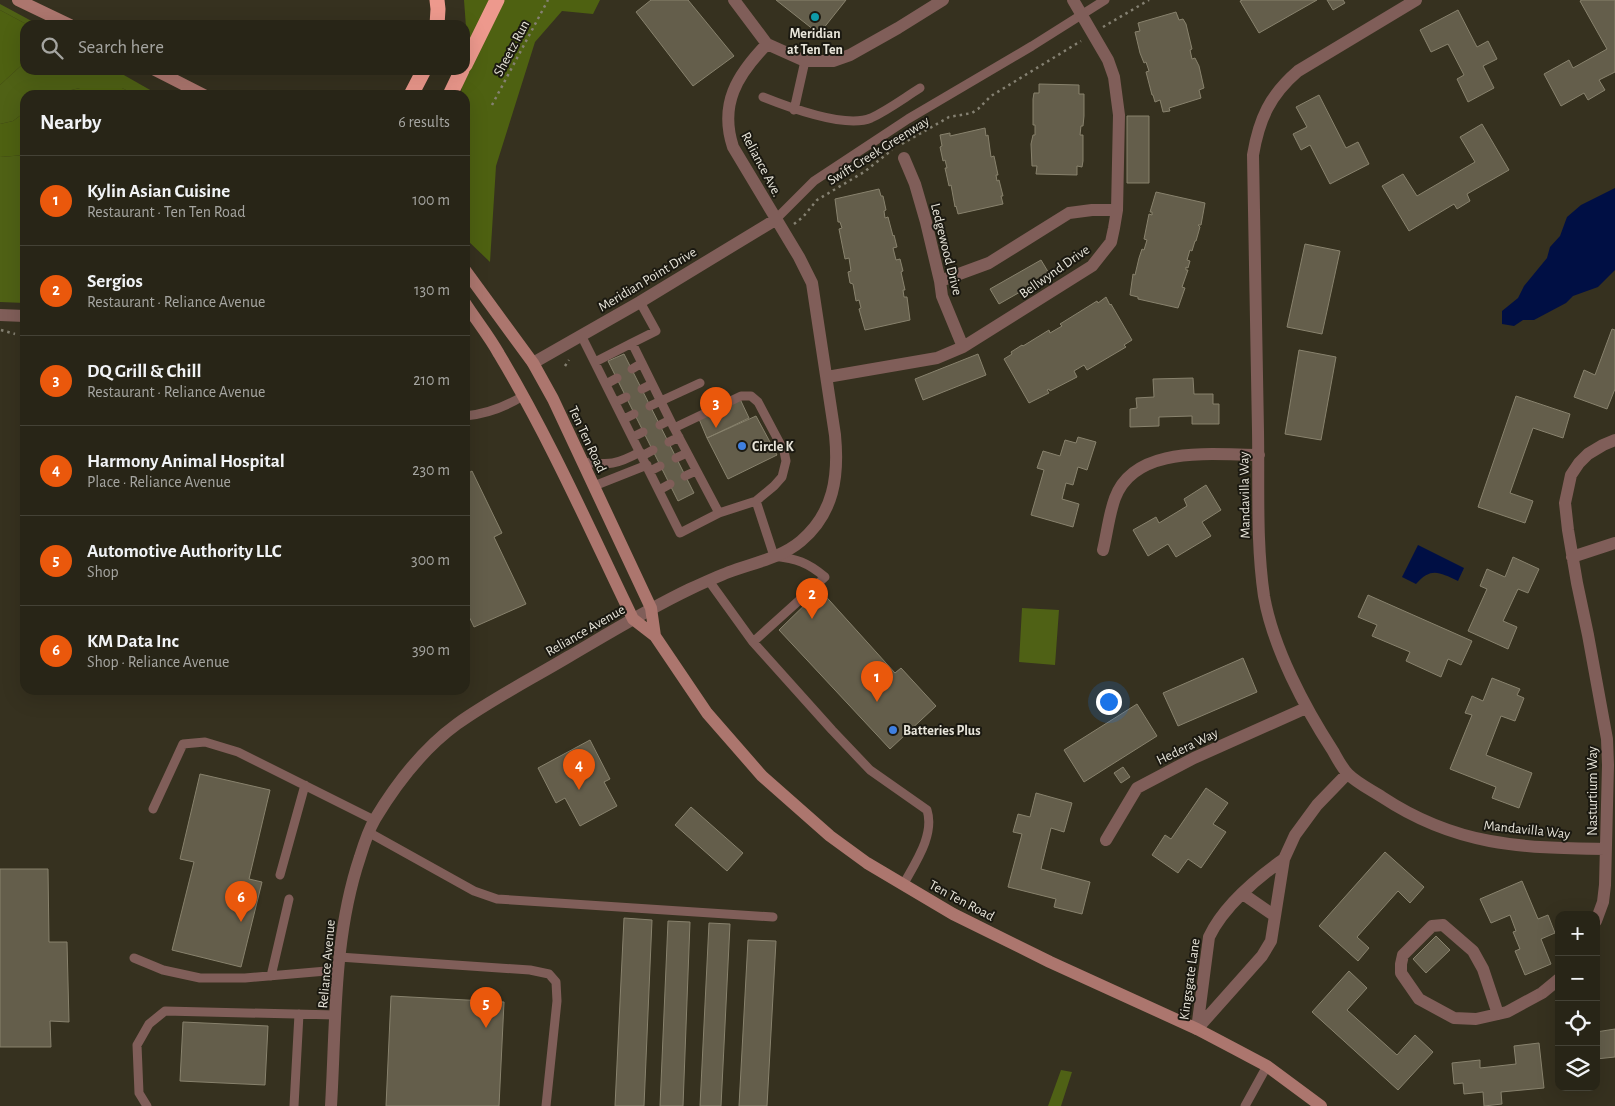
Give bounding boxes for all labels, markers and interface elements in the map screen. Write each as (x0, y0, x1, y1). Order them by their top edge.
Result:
marker: Meridian at Ten Ten (809, 11, 821, 23)
street label: Sheetz Run (491, 18, 532, 79)
search box (20, 20, 470, 75)
place label: Meridian at Ten Ten (787, 27, 843, 57)
icon: search (38, 34, 66, 62)
text: Search here (78, 38, 164, 57)
text: Nearby (40, 112, 101, 133)
text: 6 results (398, 114, 450, 130)
street label: Swift Creek Greenway (825, 114, 932, 188)
street label: Reliance Ave. (738, 130, 784, 199)
text: Kylin Asian Cuisine (87, 182, 230, 201)
text: 1 (53, 192, 59, 208)
text: 100 m (412, 192, 450, 208)
street label: Ledgewood Drive (928, 202, 964, 297)
text: Restaurant · Ten Ten Road (87, 204, 246, 220)
street label: Bellwynd Drive (1017, 243, 1092, 301)
street label: Meridian Point Drive (596, 245, 699, 315)
text: Sergios (87, 272, 143, 291)
text: 2 (52, 282, 60, 298)
text: 130 m (414, 282, 450, 298)
text: Restaurant · Reliance Avenue (87, 294, 265, 310)
text: DQ Grill & Chill (87, 362, 201, 381)
text: 3 (53, 372, 59, 388)
text: 210 m (413, 372, 450, 388)
text: Restaurant · Reliance Avenue (87, 384, 265, 400)
pin: 3 (700, 387, 732, 428)
street label: Ten Ten Road (566, 404, 609, 475)
marker: Circle K (736, 440, 748, 452)
place label: Circle K (752, 440, 795, 454)
street label: Mandavilla Way (1237, 451, 1253, 539)
text: Harmony Animal Hospital (87, 452, 285, 471)
text: 4 (52, 462, 60, 478)
text: 230 m (412, 462, 450, 478)
text: Place · Reliance Avenue (87, 474, 231, 490)
text: Automotive Authority LLC (87, 542, 281, 561)
text: 5 (53, 552, 59, 568)
text: 300 m (411, 552, 450, 568)
text: Shop (87, 564, 119, 580)
pin: 2 (796, 578, 828, 619)
street label: Reliance Avenue (543, 603, 628, 659)
text: KM Data Inc (87, 632, 179, 651)
text: 6 (52, 642, 60, 658)
text: 390 m (412, 642, 450, 658)
text: Shop · Reliance Avenue (87, 654, 229, 670)
pin: 1 (861, 661, 893, 702)
your location (1096, 689, 1122, 715)
marker: Batteries Plus (887, 724, 899, 736)
place label: Batteries Plus (903, 724, 981, 738)
street label: Hedera Way (1154, 726, 1220, 768)
street label: Nasturtium Way (1586, 746, 1600, 836)
pin: 4 (563, 749, 595, 790)
street label: Mandavilla Way (1483, 818, 1571, 842)
street label: Ten Ten Road (927, 878, 996, 924)
pin: 6 (225, 881, 257, 922)
map controls (1555, 911, 1600, 1091)
button: + (1555, 911, 1600, 956)
street label: Reliance Avenue (316, 919, 338, 1009)
street label: Kingsgate Lane (1177, 937, 1203, 1021)
button: − (1555, 956, 1600, 1001)
pin: 5 (470, 987, 502, 1028)
button: locate (1555, 1001, 1600, 1046)
button: layers (1555, 1046, 1600, 1091)

